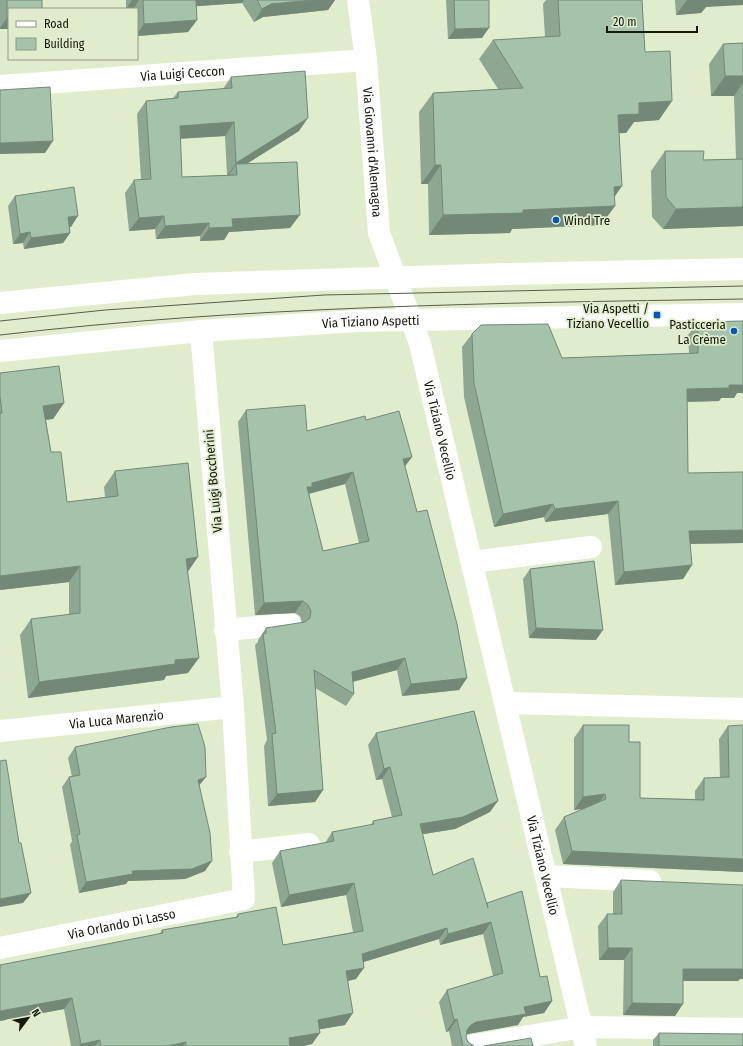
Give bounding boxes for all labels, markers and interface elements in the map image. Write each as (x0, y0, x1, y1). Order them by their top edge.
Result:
legend (8, 8, 138, 60)
scale bar (607, 8, 697, 34)
text: 20 m (613, 15, 637, 29)
text: Road (44, 17, 69, 31)
text: Building (44, 37, 85, 51)
street label: Via Luigi Ceccon (140, 63, 225, 84)
street label: Via Giovanni d'Alemagna (361, 87, 385, 218)
place label: Wind Tre (564, 213, 610, 228)
marker: Wind Tre (551, 215, 561, 225)
place label: Via Aspetti / Tiziano Vecellio (567, 301, 649, 331)
marker: Via Aspetti / Tiziano Vecellio (652, 310, 662, 320)
street label: Via Tiziano Aspetti (321, 312, 420, 331)
place label: Pasticceria La Crème (669, 317, 726, 347)
marker: Pasticceria La Crème (729, 326, 739, 336)
street label: Via Tiziano Vecellio (421, 379, 459, 482)
street label: Via Luigi Boccherini (201, 429, 225, 533)
street label: Via Luca Marenzio (68, 707, 165, 731)
street label: Via Tiziano Vecellio (524, 814, 562, 917)
street label: Via Orlando Di Lasso (67, 905, 177, 942)
north arrow (8, 998, 48, 1038)
text: N (29, 1007, 43, 1019)

